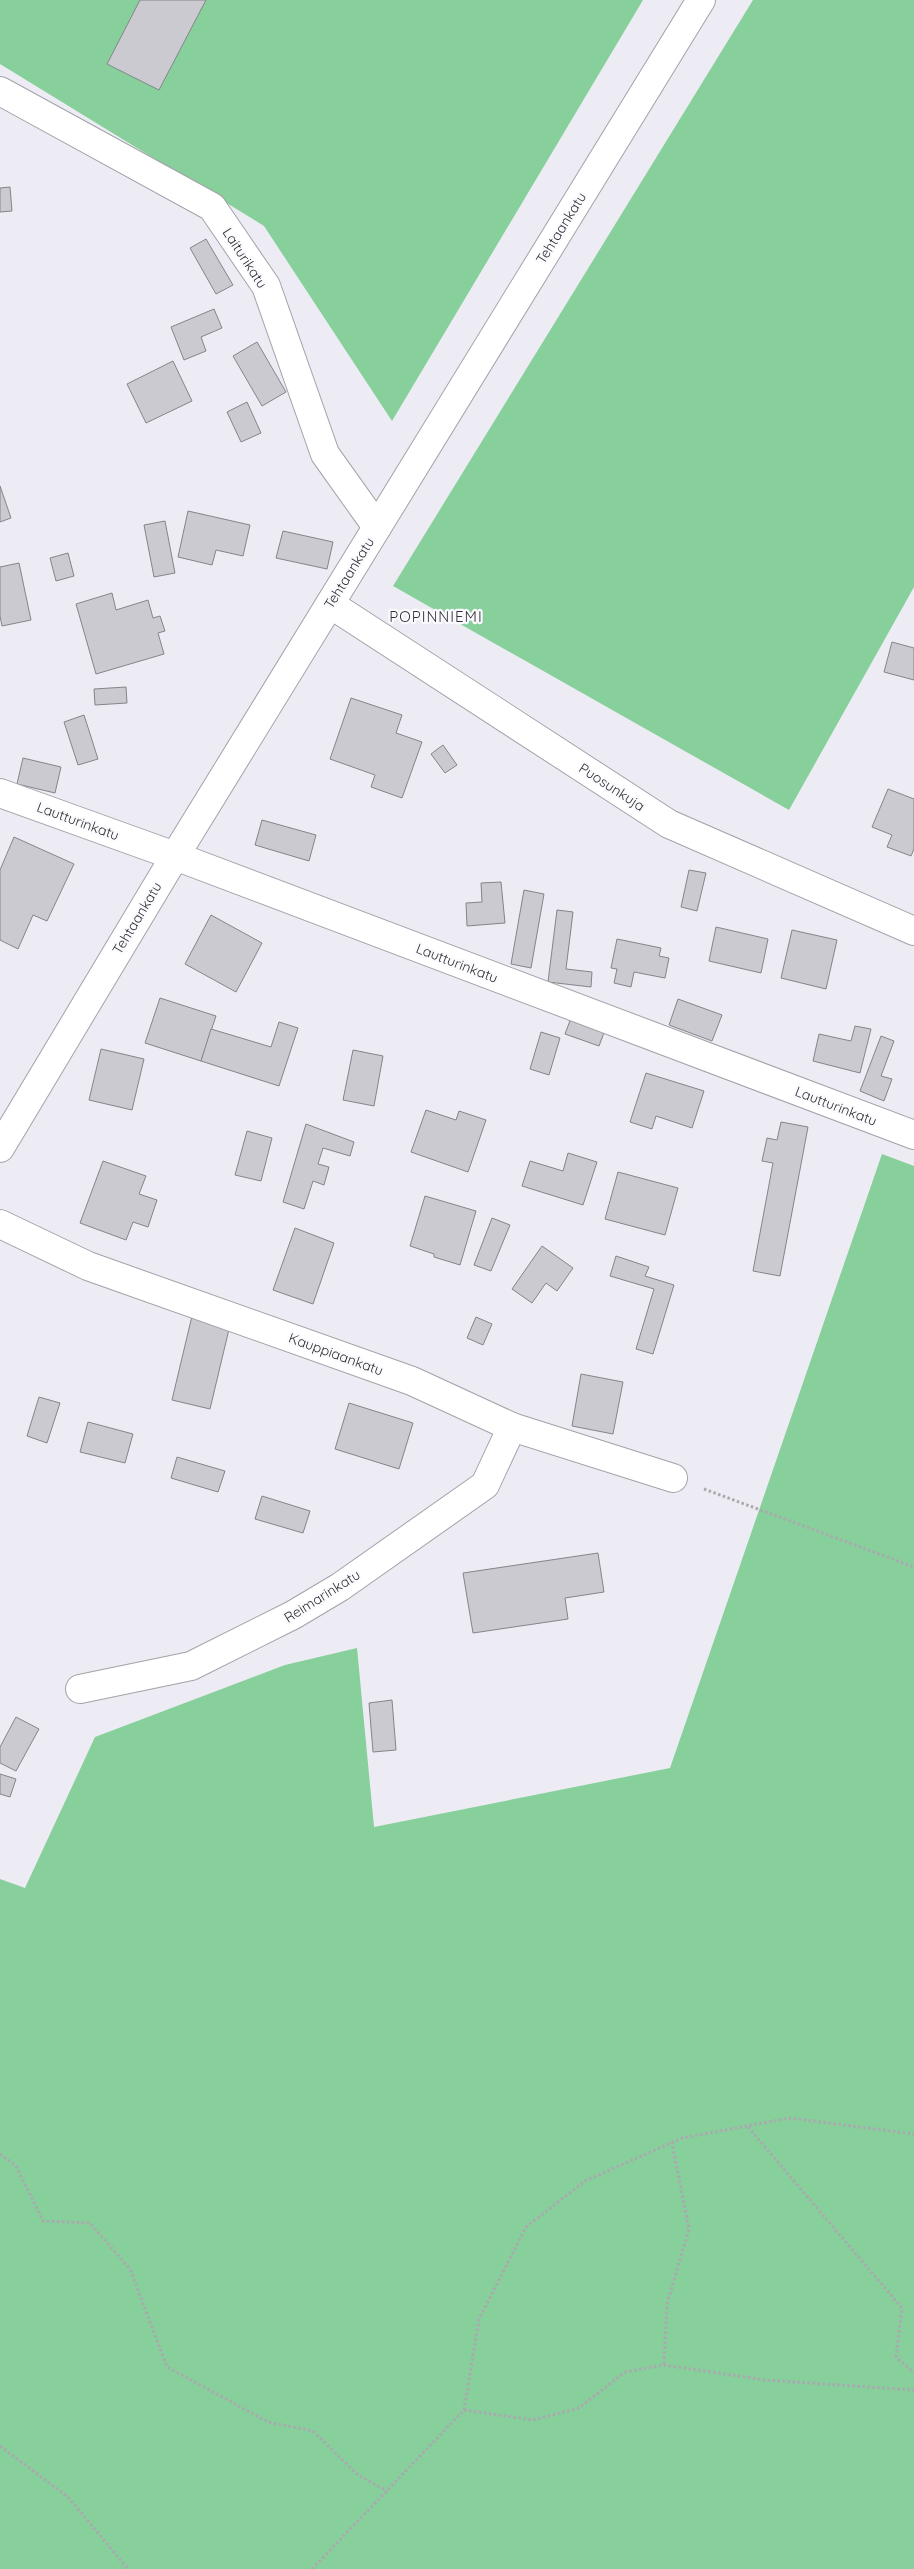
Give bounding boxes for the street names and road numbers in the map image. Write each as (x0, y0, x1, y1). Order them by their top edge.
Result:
street label: Tehtaankatu (532, 189, 590, 267)
street label: Laiturikatu (219, 224, 271, 292)
street label: Tehtaankatu (320, 534, 378, 612)
street label: Puosunkuja (576, 759, 648, 815)
street label: Lautturinkatu (34, 798, 122, 844)
street label: Tehtaankatu (108, 879, 166, 957)
street label: Lautturinkatu (413, 939, 501, 987)
street label: Lautturinkatu (792, 1082, 880, 1130)
street label: Kauppiaankatu (286, 1329, 386, 1379)
street label: Reimarinkatu (281, 1565, 363, 1627)

